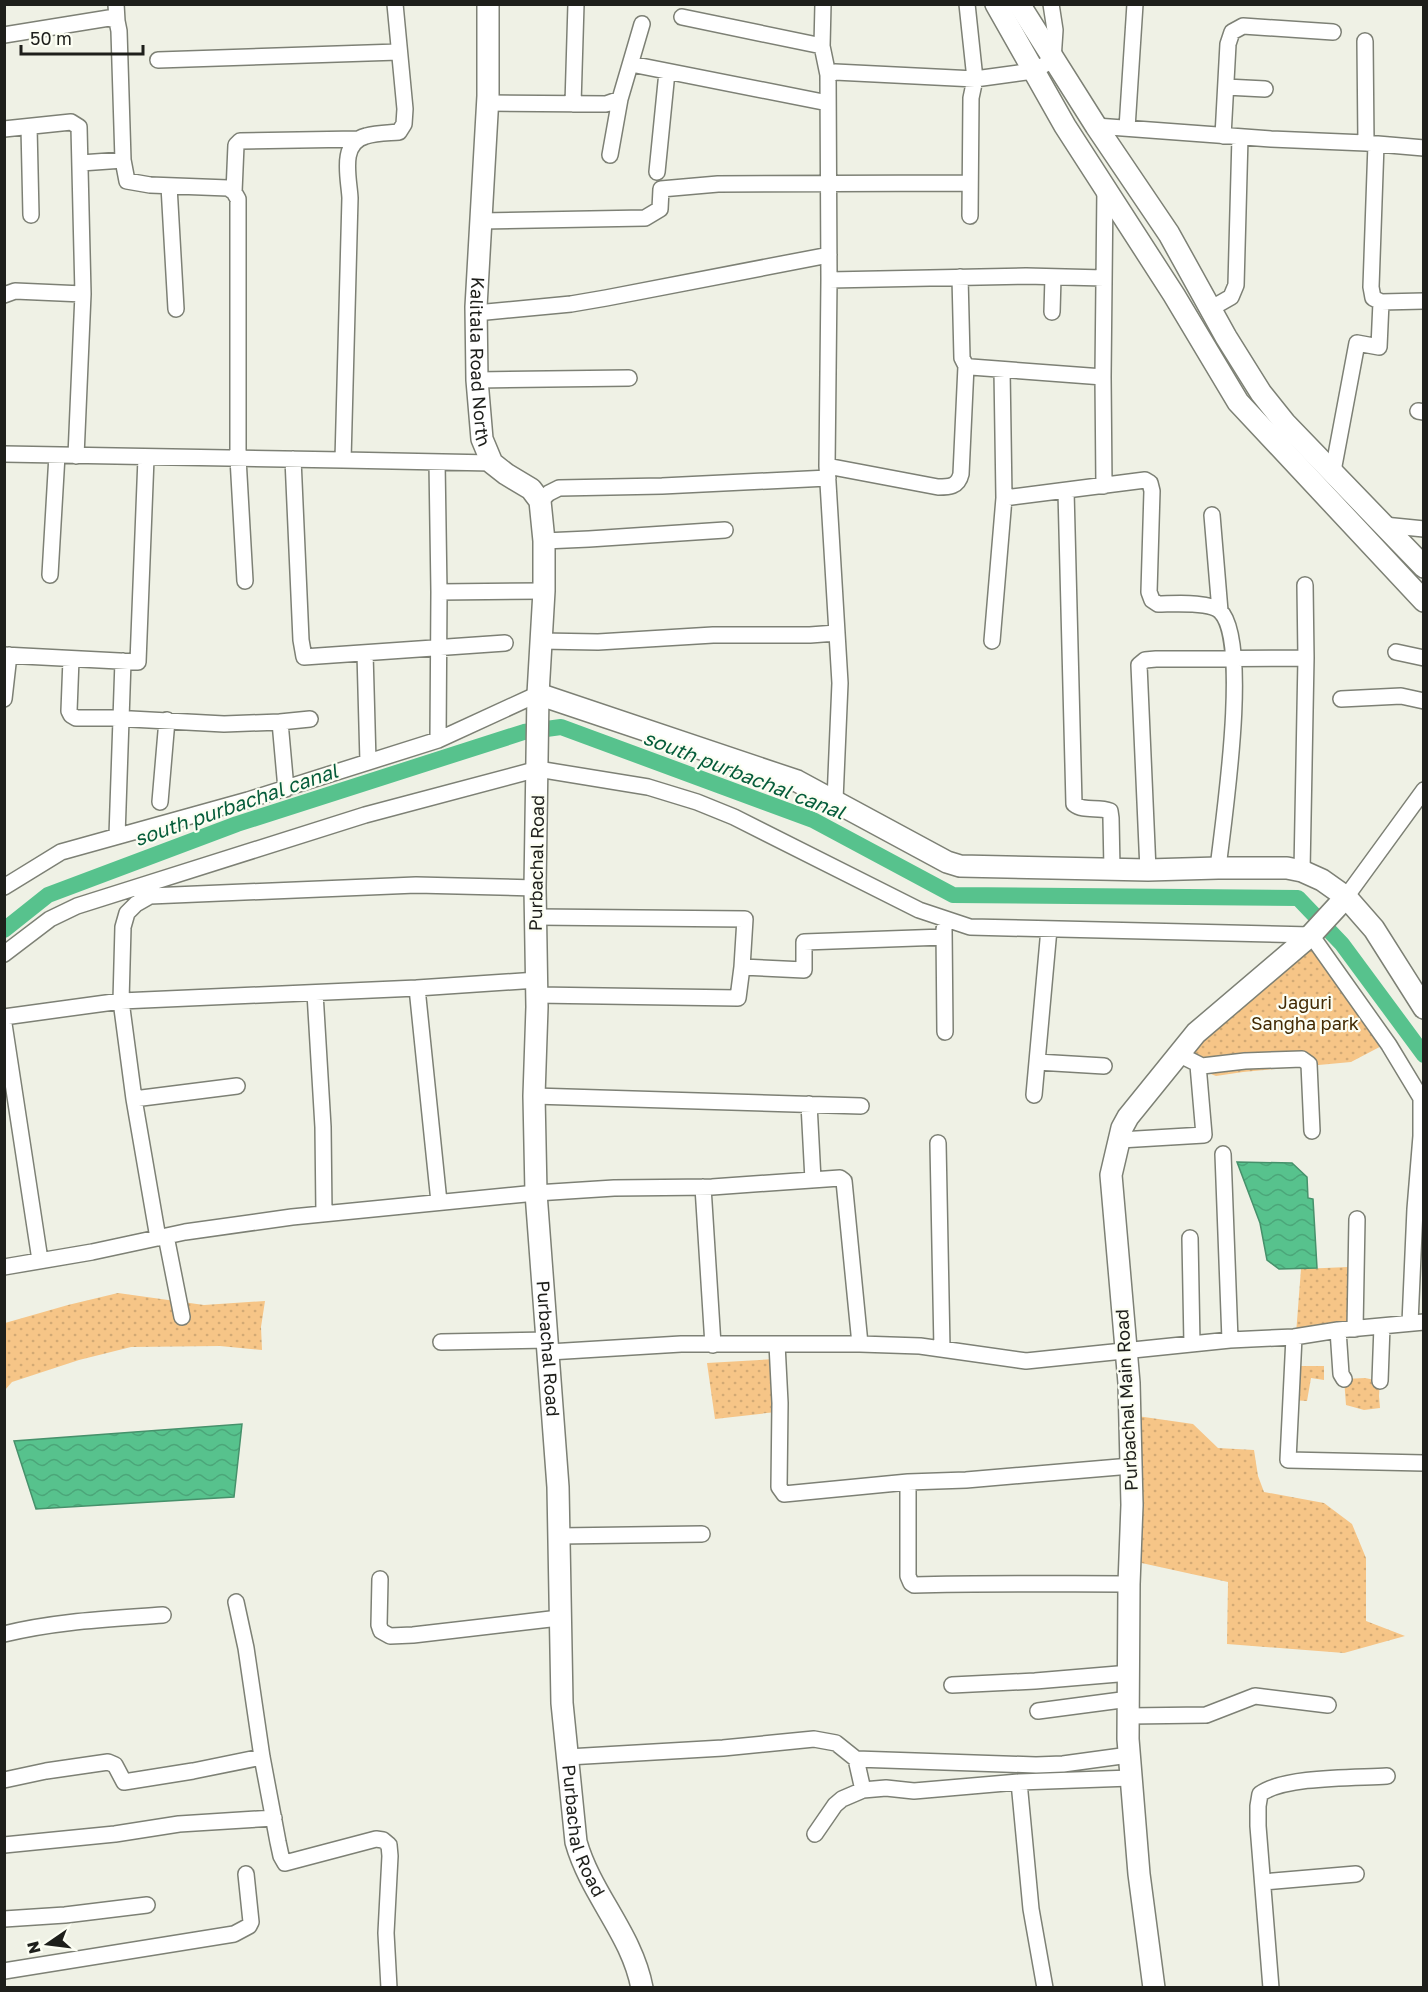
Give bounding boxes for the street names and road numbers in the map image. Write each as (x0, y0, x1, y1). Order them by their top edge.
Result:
street label: Kalitala Road North (466, 276, 496, 450)
street label: Purbachal Road (524, 795, 548, 931)
street label: Purbachal Road (533, 1280, 565, 1417)
street label: Purbachal Main Road (1110, 1308, 1142, 1492)
street label: Purbachal Road (558, 1763, 610, 1900)

